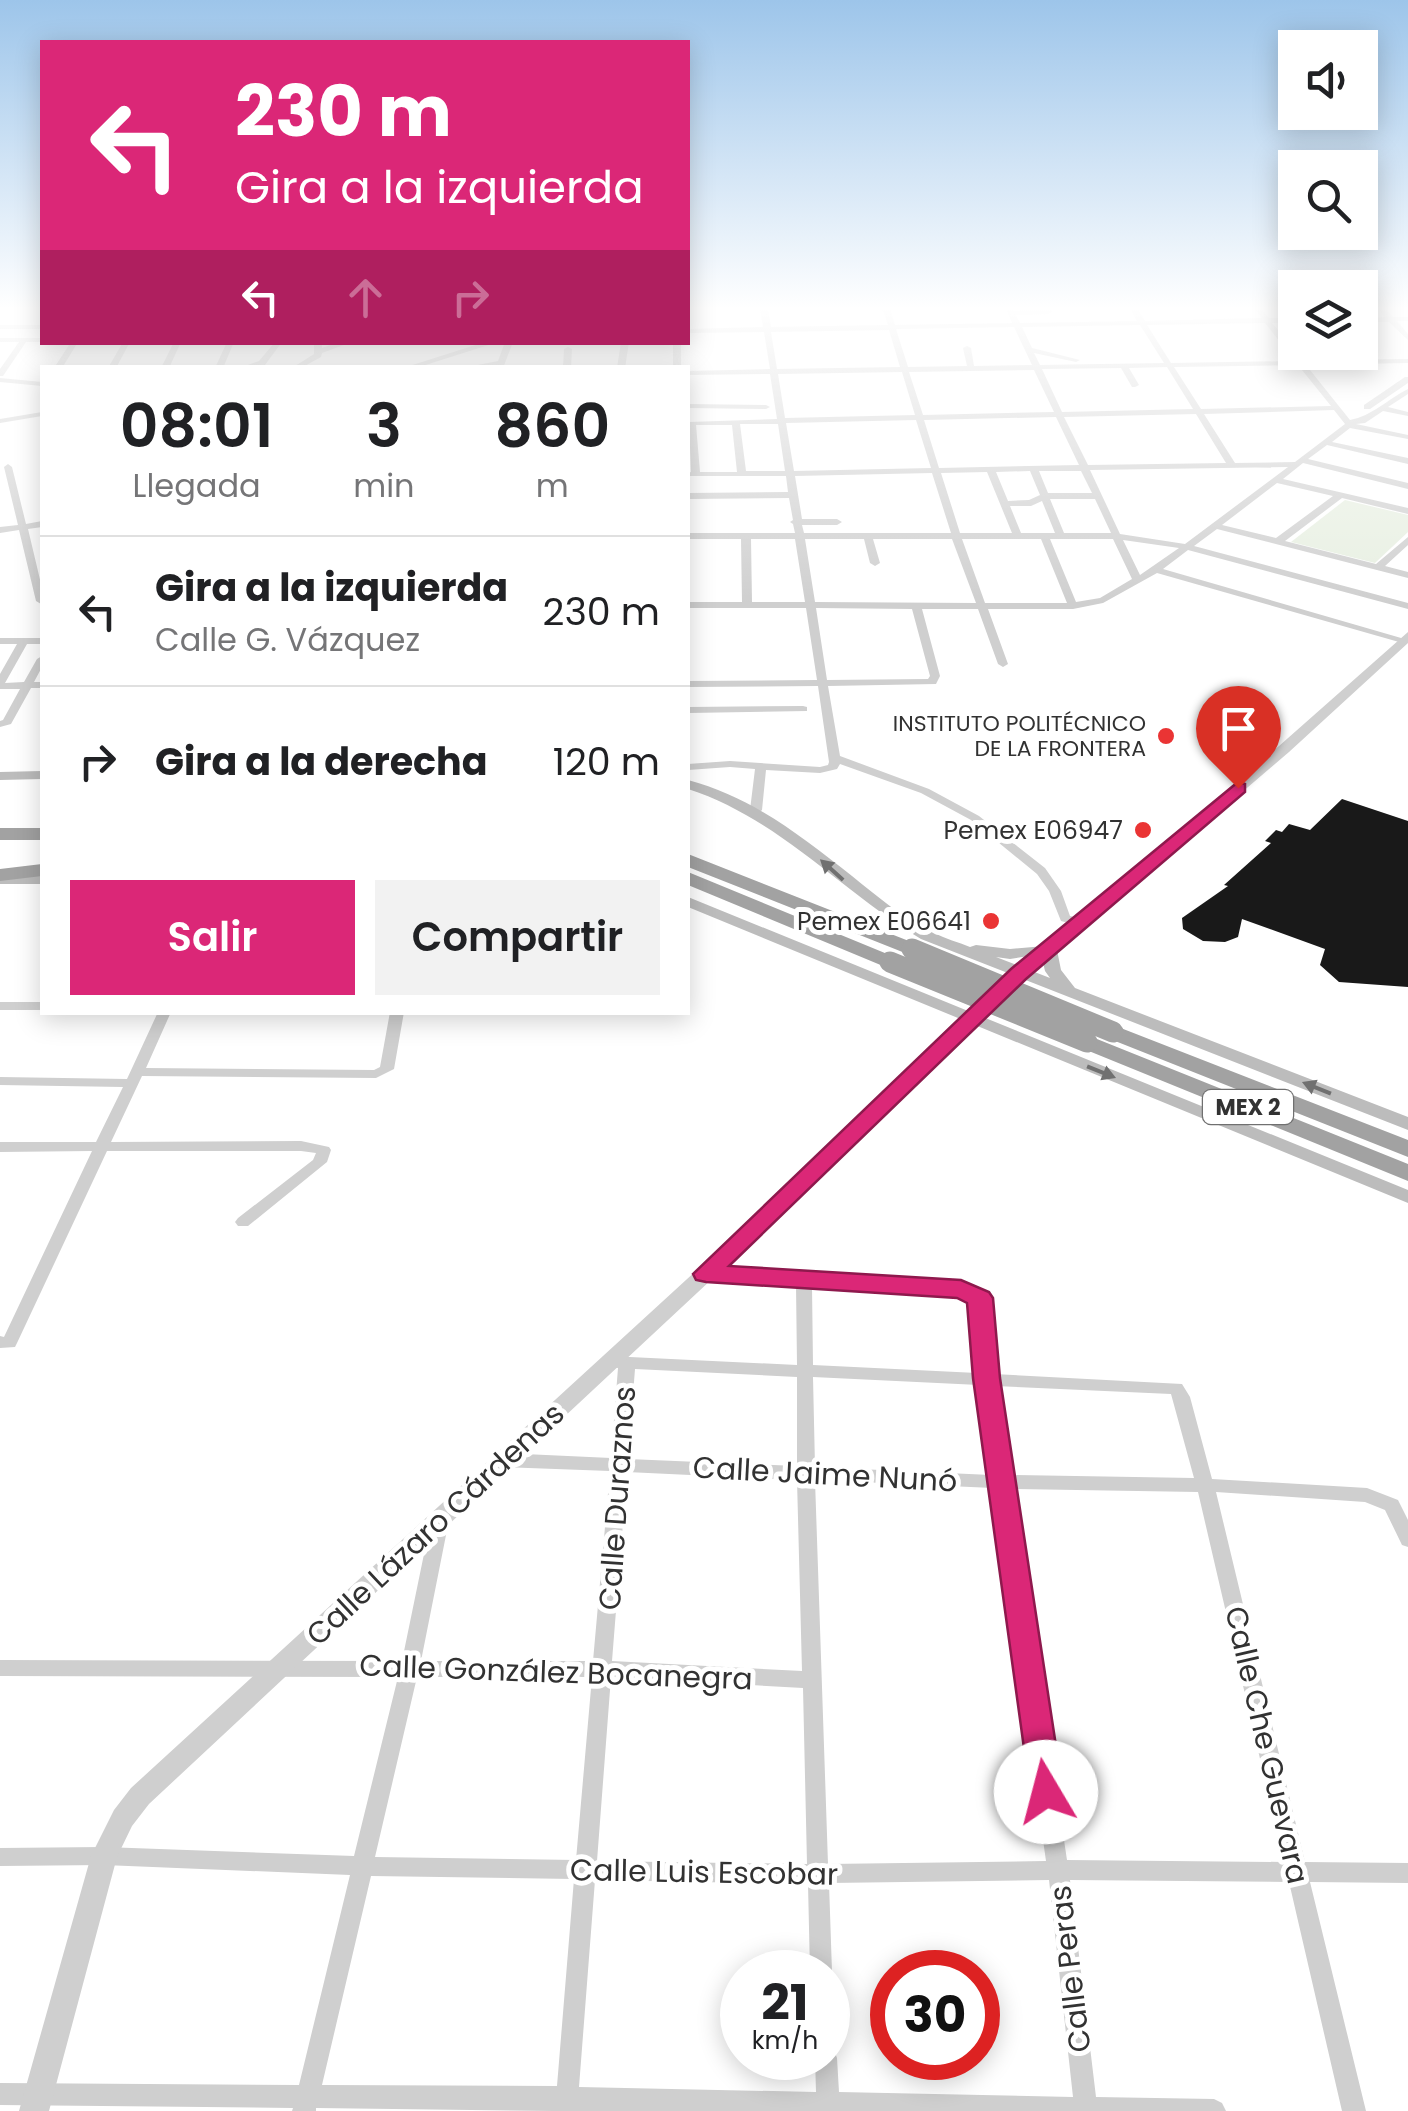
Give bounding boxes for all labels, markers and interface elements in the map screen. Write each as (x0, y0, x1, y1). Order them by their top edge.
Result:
map controls (1278, 30, 1378, 370)
button: sound (1278, 30, 1378, 130)
text: 230 m (235, 62, 452, 161)
icon: left (70, 80, 200, 210)
button: search (1278, 150, 1378, 250)
text: Gira a la izquierda (235, 156, 644, 219)
icon: left (233, 270, 288, 325)
icon: ahead (338, 270, 393, 325)
icon: right (443, 270, 498, 325)
button: layers (1278, 270, 1378, 370)
text: 08:01 (120, 384, 273, 468)
text: 3 (366, 384, 402, 468)
text: 860 (494, 384, 610, 468)
text: Llegada (133, 463, 261, 508)
text: min (353, 463, 415, 508)
text: m (536, 463, 569, 508)
text: Gira a la izquierda (155, 561, 508, 614)
icon: left (70, 584, 125, 639)
text: 230 m (543, 585, 660, 638)
text: Calle G. Vázquez (155, 617, 420, 662)
pin (1196, 686, 1281, 789)
icon: arrive (1211, 701, 1266, 756)
place label: INSTITUTO POLITÉCNICO DE LA FRONTERA (893, 708, 1146, 764)
marker: INSTITUTO POLITÉCNICO DE LA FRONTERA (1155, 725, 1177, 747)
icon: right (70, 734, 125, 789)
text: Gira a la derecha (155, 735, 488, 788)
text: 120 m (553, 735, 660, 788)
place label: Pemex E06947 (944, 813, 1123, 848)
marker: Pemex E06947 (1132, 819, 1154, 841)
one-way arrow (820, 859, 845, 881)
button: Salir (70, 880, 355, 995)
button: Compartir (375, 880, 660, 995)
place label: Pemex E06641 (797, 904, 971, 939)
marker: Pemex E06641 (980, 910, 1002, 932)
one-way arrow (1087, 1065, 1117, 1081)
one-way arrow (1302, 1080, 1332, 1096)
road number: MEX 2 (1203, 1090, 1293, 1124)
street label: Calle Duraznos (588, 1385, 646, 1611)
street label: Calle Lázaro Cárdenas (296, 1393, 574, 1655)
street label: Calle Jaime Nunó (692, 1446, 958, 1502)
street label: Calle Che Guevara (1214, 1602, 1320, 1888)
street label: Calle González Bocanegra (358, 1644, 754, 1700)
position arrow (994, 1740, 1098, 1844)
street label: Calle Luis Escobar (570, 1848, 838, 1896)
street label: Calle Peras (1038, 1883, 1102, 2055)
speed limit sign: 30 (870, 1950, 1000, 2080)
text: 21 (761, 1967, 809, 2038)
text: km/h (752, 2023, 818, 2058)

